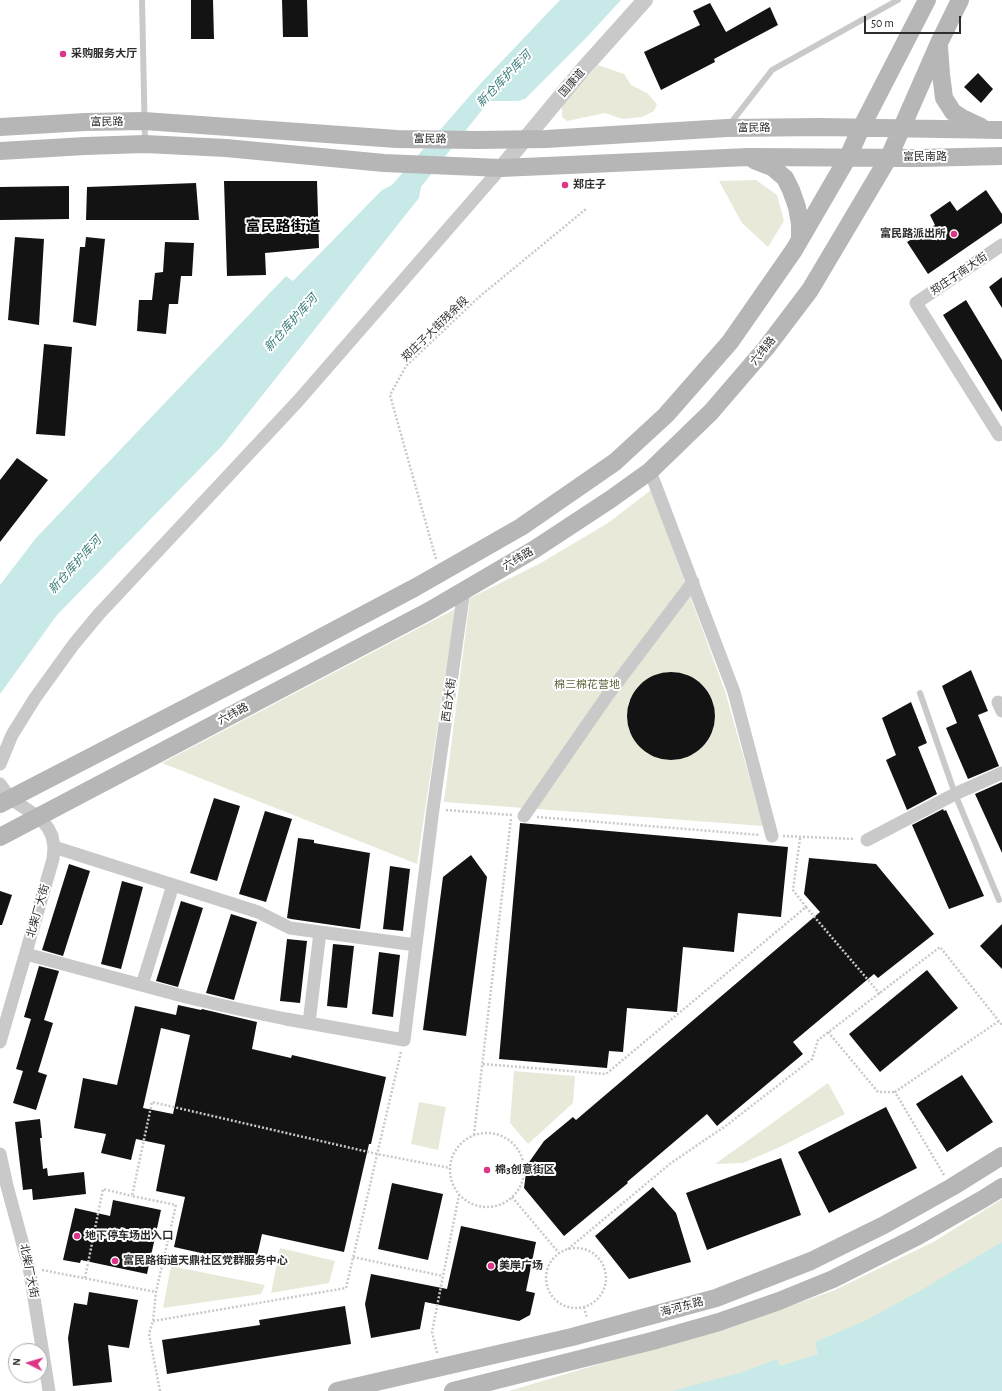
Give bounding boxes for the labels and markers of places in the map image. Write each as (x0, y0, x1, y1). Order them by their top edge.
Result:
place label: 采购服务大厅 (71, 47, 137, 61)
marker: 采购服务大厅 (58, 49, 68, 59)
place label: 郑庄子 (573, 178, 606, 192)
marker: 郑庄子 (560, 180, 570, 190)
place label: 富民路派出所 (880, 227, 946, 241)
marker: 富民路派出所 (949, 229, 959, 239)
place label: 棉3创意街区 (495, 1163, 555, 1177)
marker: 棉3创意街区 (482, 1165, 492, 1175)
place label: 地下停车场出入口 (85, 1229, 173, 1243)
marker: 地下停车场出入口 (72, 1231, 82, 1241)
place label: 富民路街道天鼎社区党群服务中心 (123, 1254, 288, 1268)
marker: 富民路街道天鼎社区党群服务中心 (110, 1256, 120, 1266)
place label: 美岸广场 (499, 1259, 543, 1273)
marker: 美岸广场 (486, 1261, 496, 1271)

